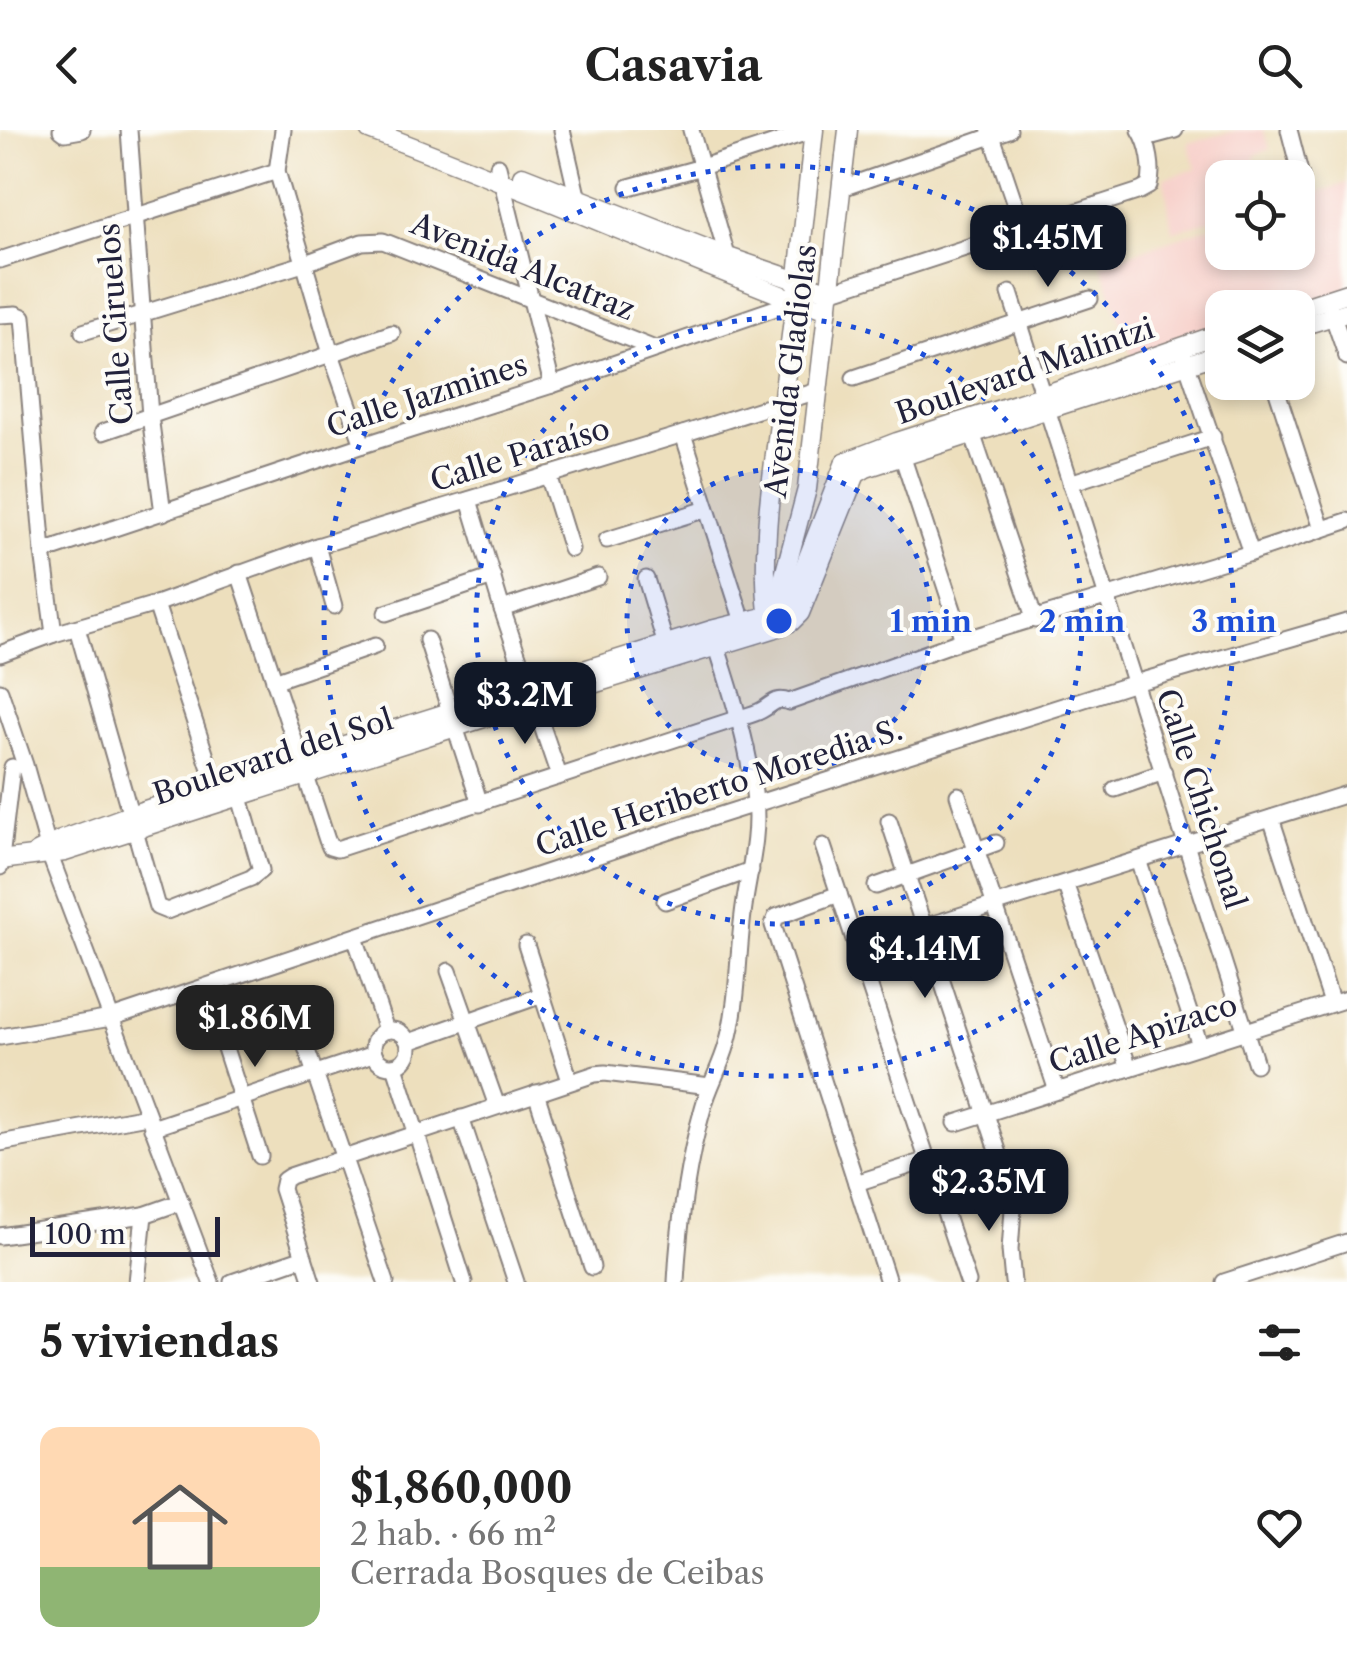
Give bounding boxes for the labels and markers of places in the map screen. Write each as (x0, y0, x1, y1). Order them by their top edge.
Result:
pin: $1.45M (967, 205, 1129, 290)
centre of rings (761, 603, 797, 639)
pin: $3.2M (455, 662, 595, 747)
pin: $4.14M (844, 916, 1006, 1001)
pin: $1.86M (174, 985, 336, 1070)
pin: $2.35M (908, 1149, 1070, 1234)

